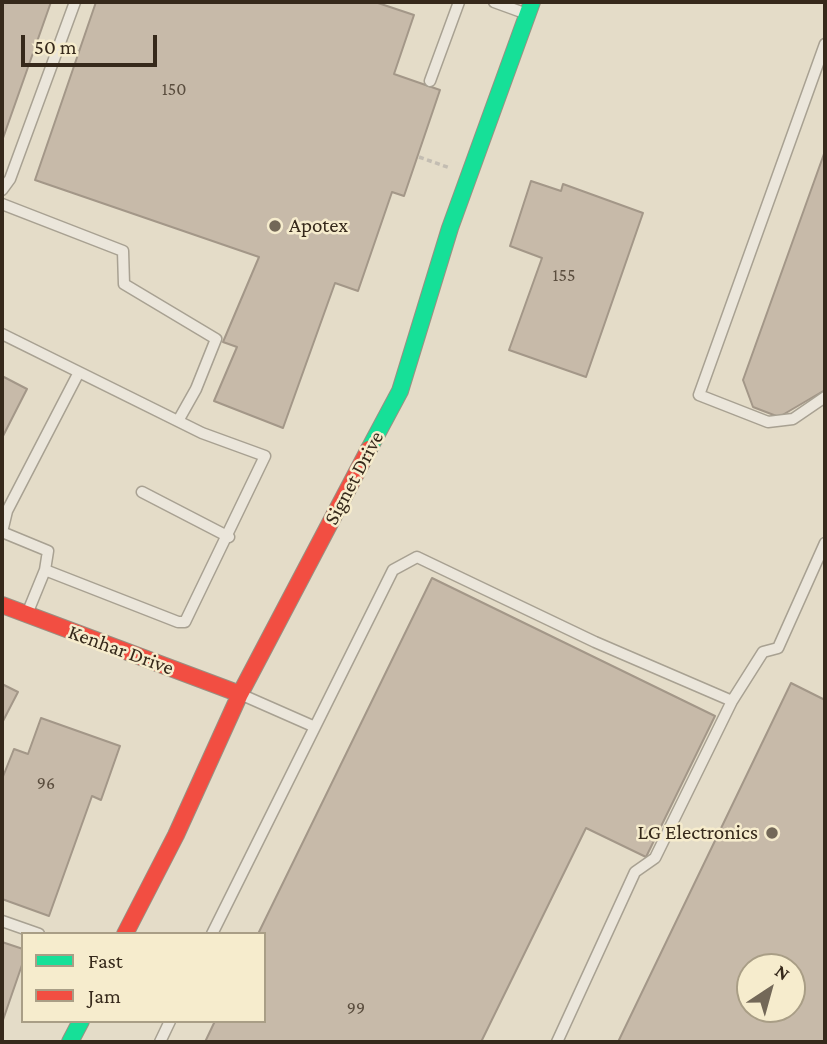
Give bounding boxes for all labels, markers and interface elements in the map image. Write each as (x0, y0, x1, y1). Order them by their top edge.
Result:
scale bar (24, 21, 161, 65)
text: 50 m (34, 35, 77, 59)
house number: 150 (162, 78, 186, 100)
place label: Apotex (289, 213, 348, 239)
marker: Apotex (267, 218, 283, 234)
house number: 155 (553, 264, 575, 286)
street label: Signet Drive (319, 427, 389, 529)
street label: Kenhar Drive (65, 619, 177, 681)
house number: 96 (37, 772, 55, 794)
place label: LG Electronics (637, 820, 758, 846)
marker: LG Electronics (764, 825, 780, 841)
legend (21, 932, 266, 1023)
text: Fast (88, 949, 123, 973)
north arrow (736, 953, 806, 1023)
text: N (771, 960, 794, 985)
text: Jam (88, 984, 121, 1008)
house number: 99 (347, 997, 365, 1019)

